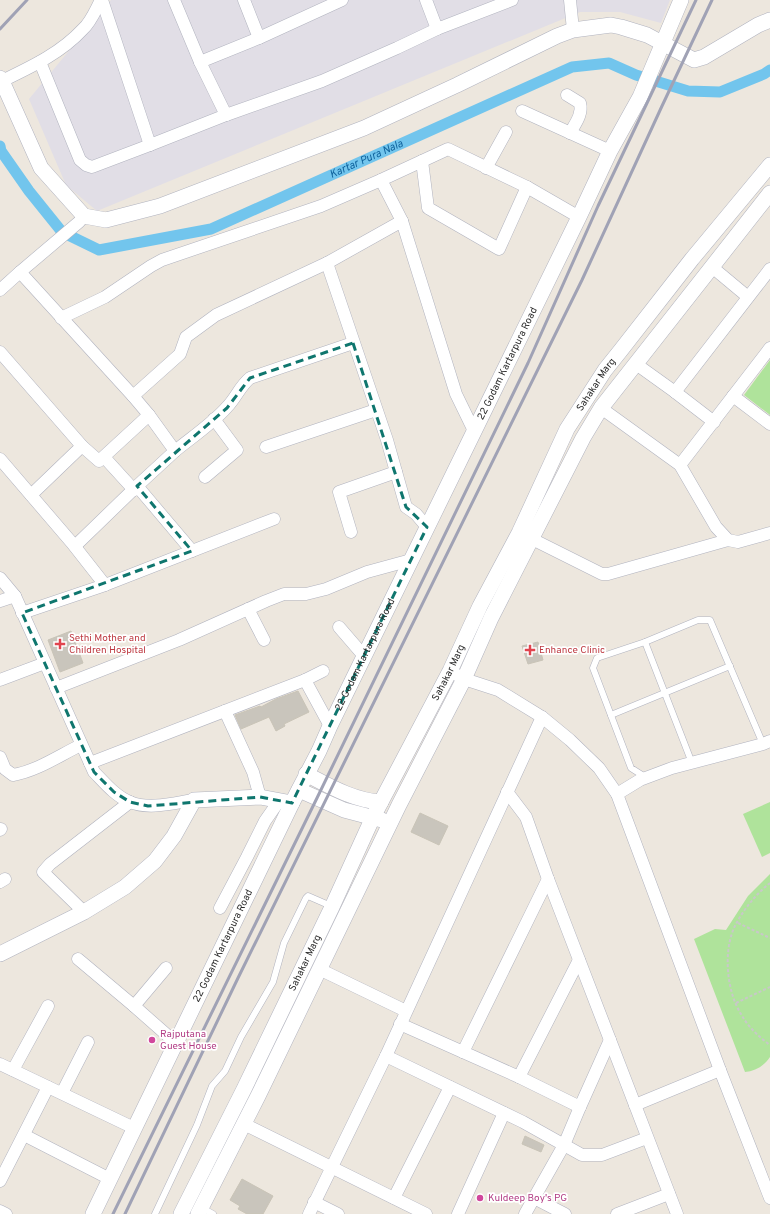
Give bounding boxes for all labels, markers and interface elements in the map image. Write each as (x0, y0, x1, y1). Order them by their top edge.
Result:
water label: Kartar Pura Nala (327, 137, 406, 182)
street label: 22 Godam Kartarpura Road (474, 305, 540, 422)
street label: Sahakar Marg (574, 355, 619, 414)
street label: 22 Godam Kartarpura Road (332, 596, 398, 713)
place label: Sethi Mother and Children Hospital (69, 632, 146, 657)
marker: Sethi Mother and Children Hospital (54, 638, 66, 650)
street label: Sahakar Marg (429, 642, 468, 703)
marker: Enhance Clinic (524, 644, 536, 656)
place label: Enhance Clinic (539, 644, 605, 657)
street label: 22 Godam Kartarpura Road (190, 887, 256, 1004)
street label: Sahakar Marg (286, 932, 324, 993)
place label: Rajputana Guest House (160, 1028, 217, 1053)
marker: Rajputana Guest House (147, 1035, 157, 1045)
place label: Kuldeep Boy's PG (488, 1192, 567, 1205)
marker: Kuldeep Boy's PG (475, 1193, 485, 1203)

